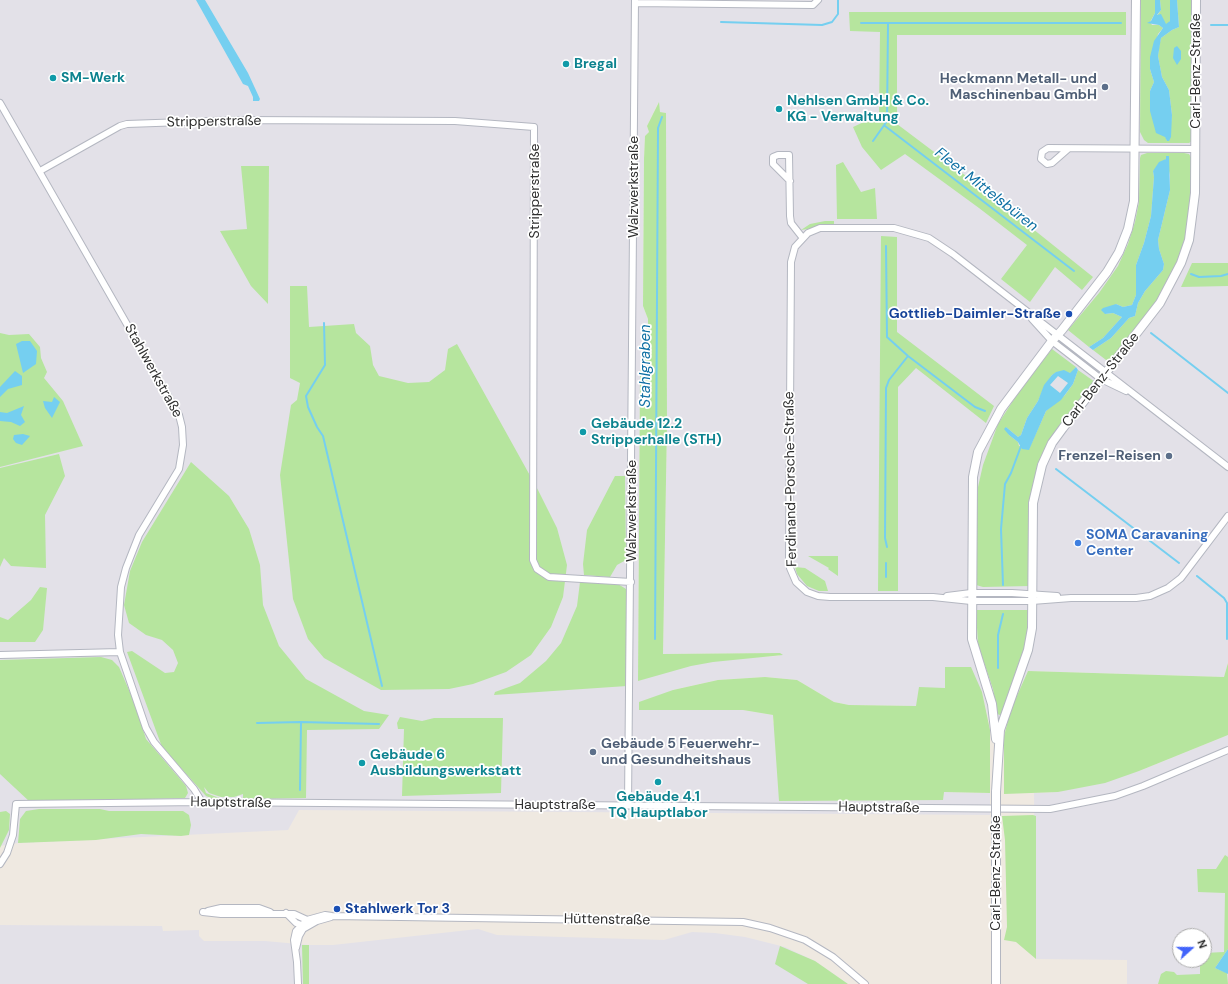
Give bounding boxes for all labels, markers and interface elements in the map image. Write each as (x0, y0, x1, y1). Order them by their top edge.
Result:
street label: Carl-Benz-Straße (1188, 13, 1204, 129)
place label: Bregal (574, 56, 617, 72)
marker: Bregal (561, 59, 571, 69)
place label: SM-Werk (61, 70, 125, 86)
place label: Heckmann Metall- und Maschinenbau GmbH (940, 71, 1097, 104)
marker: SM-Werk (48, 73, 58, 83)
marker: Heckmann Metall- und Maschinenbau GmbH (1100, 82, 1110, 92)
place label: Nehlsen GmbH & Co. KG - Verwaltung (787, 93, 929, 126)
marker: Nehlsen GmbH & Co. KG - Verwaltung (774, 104, 784, 114)
street label: Stripperstraße (166, 113, 262, 131)
street label: Walzwerkstraße (626, 136, 642, 238)
street label: Stripperstraße (527, 144, 543, 238)
water label: Fleet Mittelsbüren (931, 144, 1041, 236)
place label: Gottlieb-Daimler-Straße (889, 306, 1061, 322)
marker: Gottlieb-Daimler-Straße (1064, 309, 1074, 319)
street label: Stahlwerkstraße (120, 321, 186, 421)
water label: Stahlgraben (637, 324, 655, 408)
street label: Carl-Benz-Straße (1059, 329, 1143, 431)
street label: Ferdinand-Porsche-Straße (781, 391, 801, 567)
place label: Gebäude 12.2 Stripperhalle (STH) (591, 416, 722, 448)
marker: Gebäude 12.2 Stripperhalle (STH) (578, 427, 588, 437)
place label: Frenzel-Reisen (1058, 448, 1161, 464)
marker: Frenzel-Reisen (1164, 451, 1174, 461)
street label: Walzwerkstraße (624, 460, 640, 562)
place label: SOMA Caravaning Center (1086, 527, 1208, 560)
marker: SOMA Caravaning Center (1073, 538, 1083, 548)
place label: Gebäude 5 Feuerwehr- und Gesundheitshaus (601, 736, 760, 768)
place label: Gebäude 6 Ausbildungswerkstatt (370, 747, 521, 780)
marker: Gebäude 5 Feuerwehr- und Gesundheitshaus (588, 747, 598, 757)
marker: Gebäude 6 Ausbildungswerkstatt (357, 758, 367, 768)
marker: Gebäude 4.1 TQ Hauptlabor (653, 777, 663, 787)
place label: Gebäude 4.1 TQ Hauptlabor (608, 789, 708, 822)
street label: Hauptstraße (190, 794, 272, 812)
street label: Hauptstraße (514, 797, 596, 813)
street label: Hauptstraße (838, 799, 920, 817)
street label: Carl-Benz-Straße (988, 815, 1004, 931)
place label: Stahlwerk Tor 3 (345, 901, 450, 917)
marker: Stahlwerk Tor 3 (332, 904, 342, 914)
street label: Hüttenstraße (564, 911, 650, 929)
north arrow (1172, 928, 1212, 968)
text: N (1194, 938, 1210, 950)

